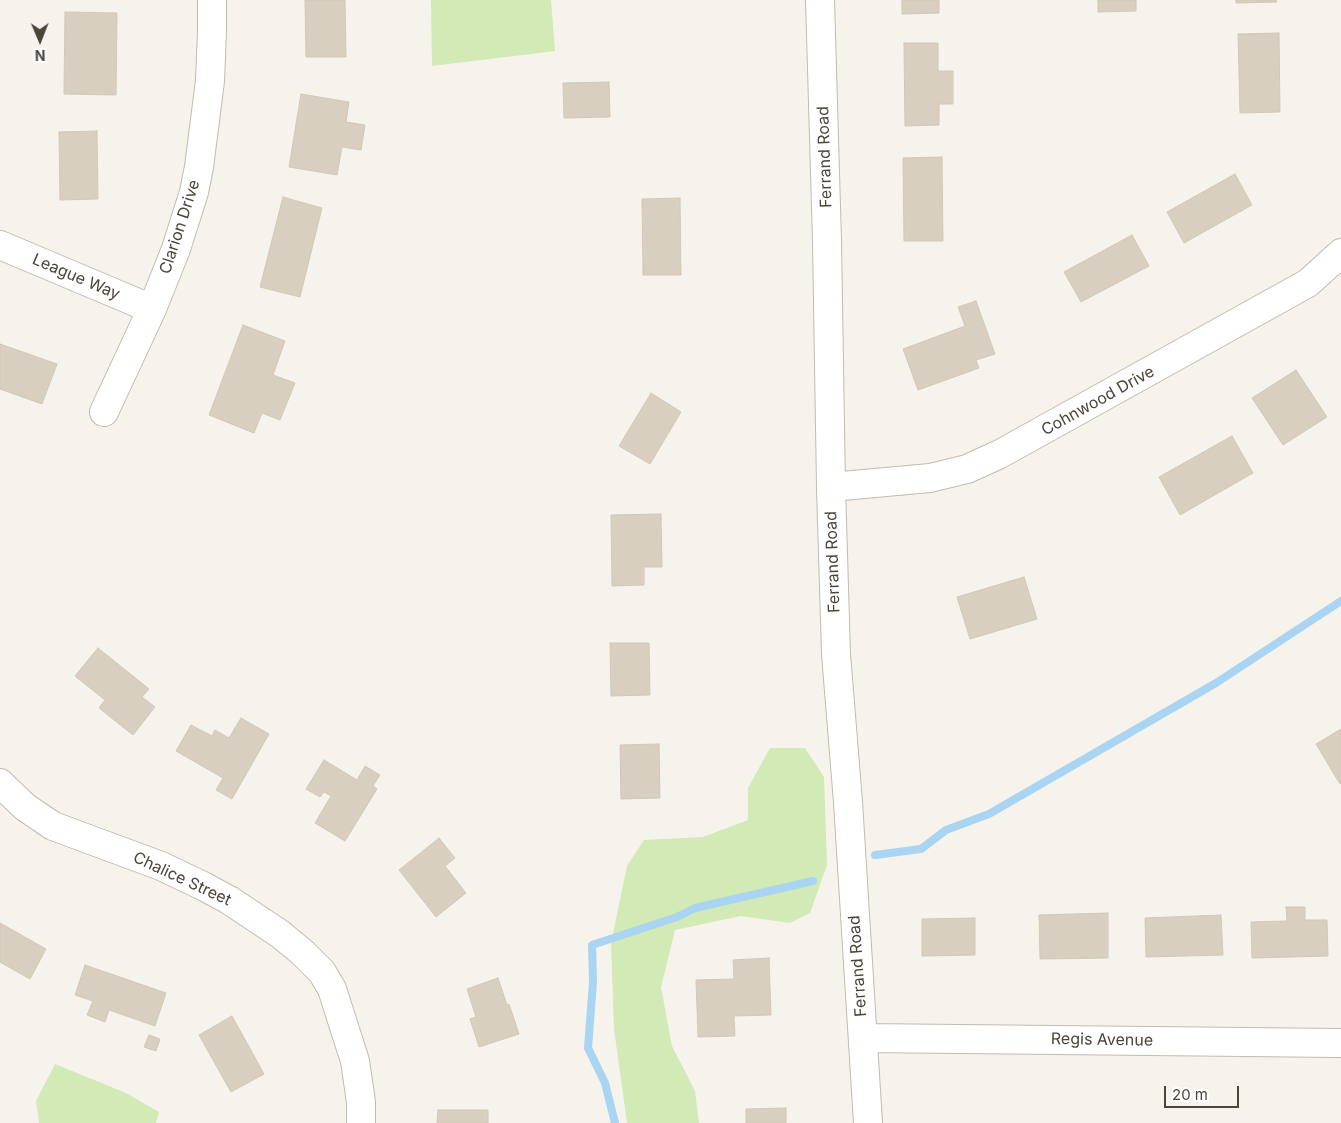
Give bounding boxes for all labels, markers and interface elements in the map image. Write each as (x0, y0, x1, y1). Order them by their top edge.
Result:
north arrow (15, 15, 65, 65)
text: N (35, 47, 46, 64)
street label: Ferrand Road (814, 106, 836, 208)
street label: Clarion Drive (156, 177, 204, 277)
street label: League Way (29, 250, 123, 304)
street label: Cohnwood Drive (1038, 362, 1158, 440)
street label: Ferrand Road (822, 511, 844, 613)
street label: Chalice Street (130, 848, 234, 910)
street label: Ferrand Road (845, 915, 871, 1017)
street label: Regis Avenue (1051, 1030, 1153, 1050)
scale bar (1166, 1076, 1241, 1108)
text: 20 m (1172, 1085, 1208, 1104)

